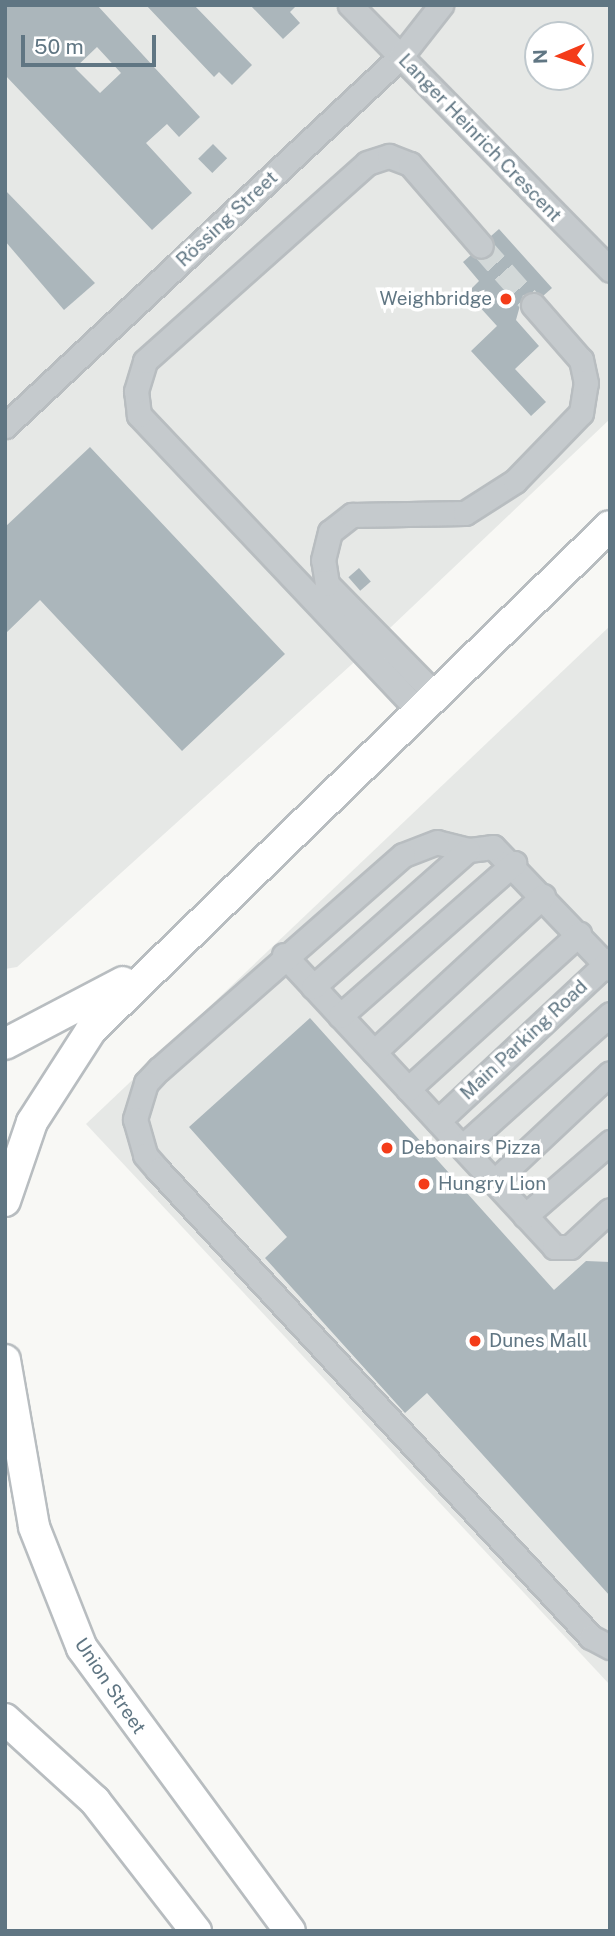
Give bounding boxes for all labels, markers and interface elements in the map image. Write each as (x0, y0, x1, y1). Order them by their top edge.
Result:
scale bar (24, 21, 159, 65)
north arrow (524, 21, 594, 91)
text: 50 m (34, 34, 84, 59)
street label: Langer Heinrich Crescent (394, 49, 566, 227)
text: N (529, 49, 551, 64)
street label: Rössing Street (172, 166, 282, 272)
place label: Weighbridge (379, 288, 492, 310)
marker: Weighbridge (498, 291, 514, 307)
street label: Main Parking Road (456, 975, 592, 1105)
place label: Debonairs Pizza (401, 1137, 541, 1159)
marker: Debonairs Pizza (379, 1140, 395, 1156)
place label: Hungry Lion (438, 1173, 546, 1195)
marker: Hungry Lion (416, 1176, 432, 1192)
place label: Dunes Mall (489, 1330, 588, 1352)
marker: Dunes Mall (467, 1333, 483, 1349)
street label: Union Street (70, 1634, 150, 1738)

